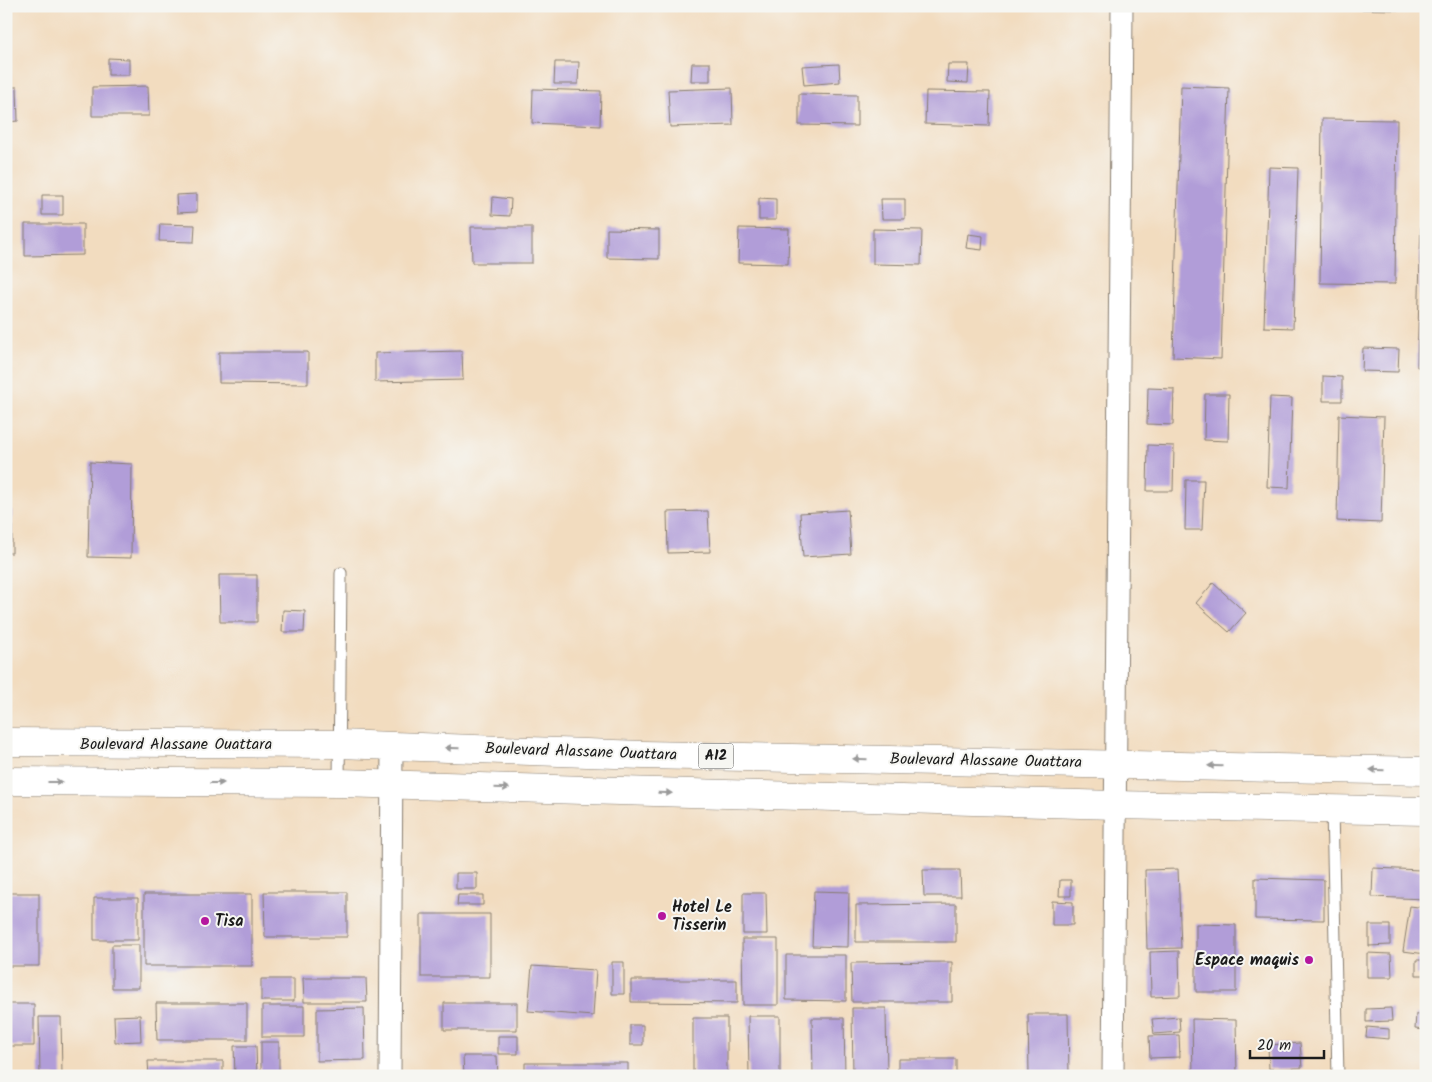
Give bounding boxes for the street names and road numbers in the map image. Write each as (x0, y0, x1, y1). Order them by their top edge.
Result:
street label: Boulevard Alassane Ouattara (80, 732, 272, 757)
street label: Boulevard Alassane Ouattara (484, 736, 678, 768)
road number: A12 (698, 744, 734, 768)
street label: Boulevard Alassane Ouattara (890, 747, 1082, 775)

